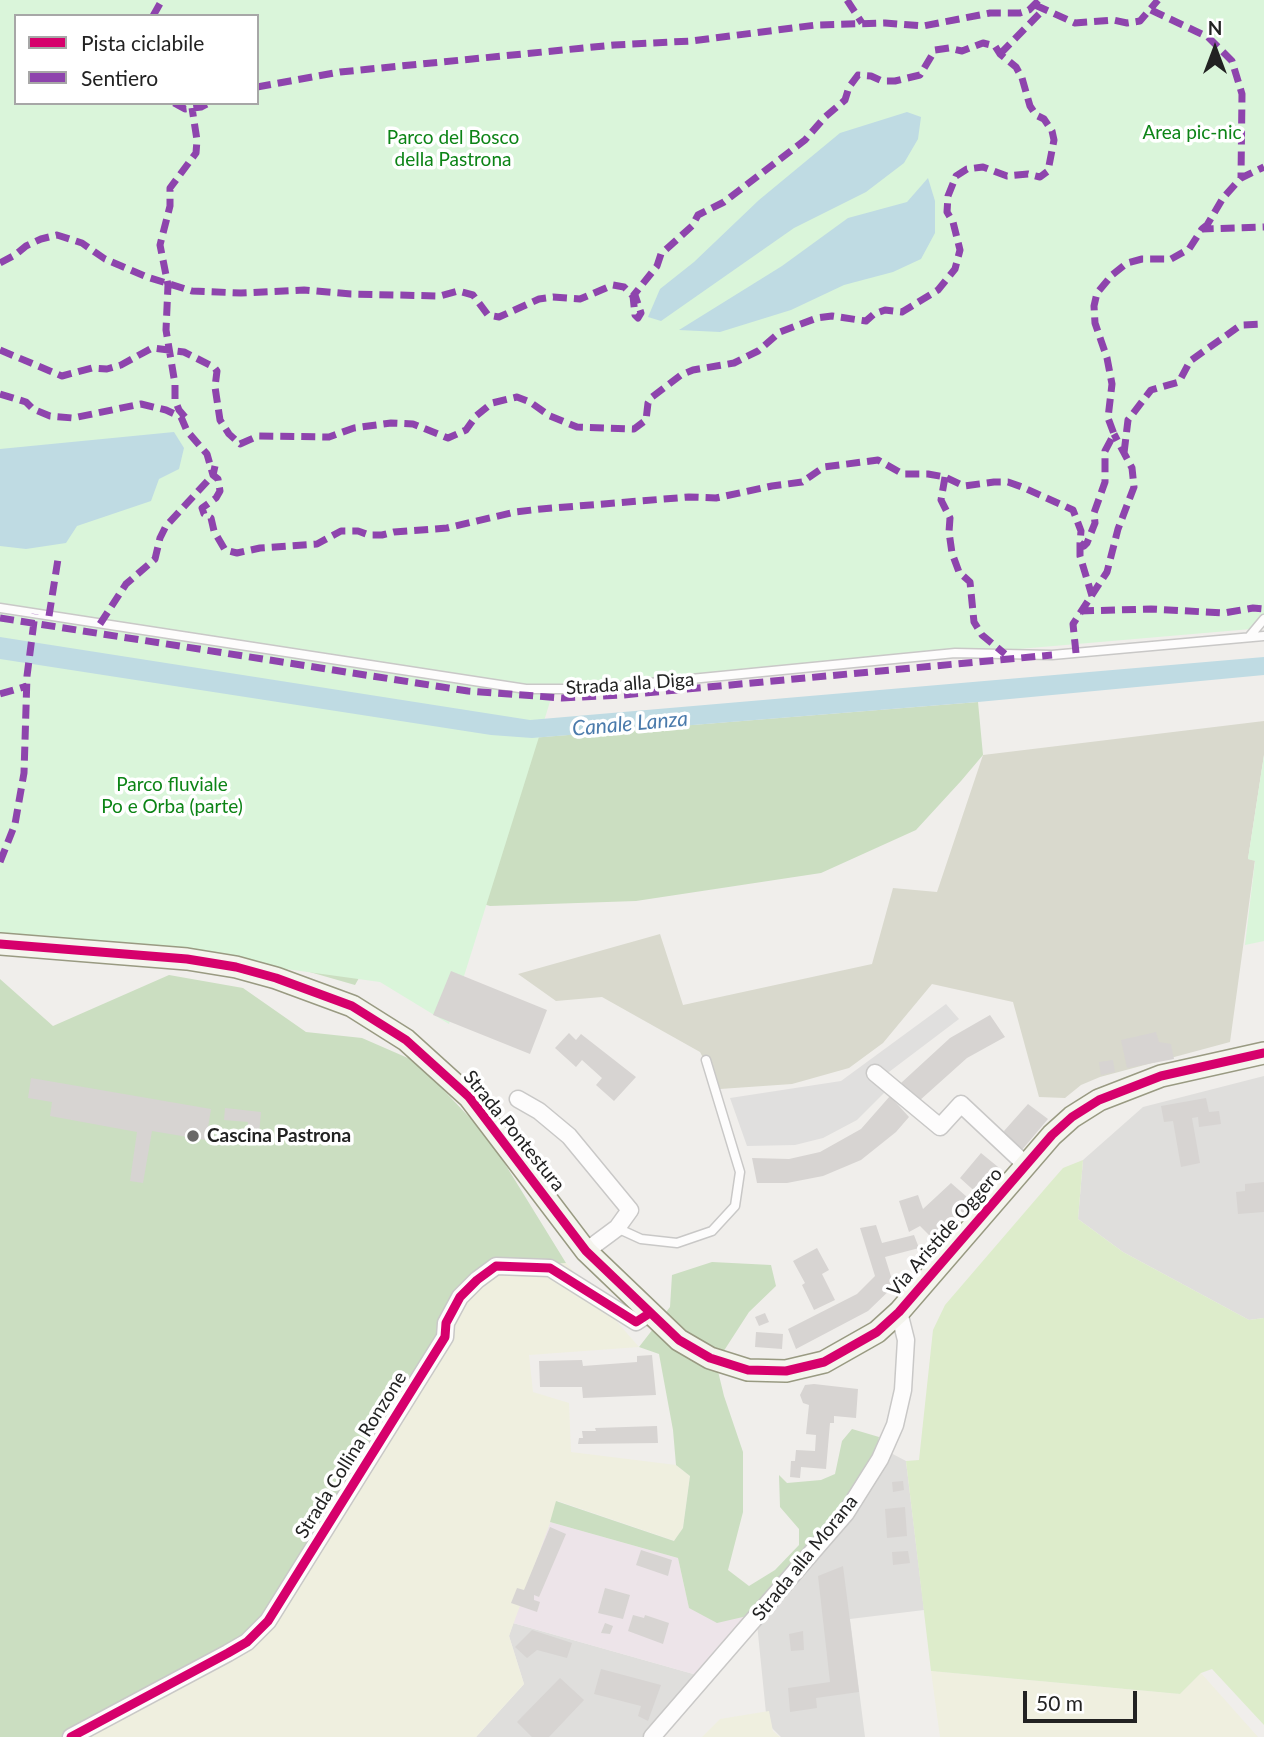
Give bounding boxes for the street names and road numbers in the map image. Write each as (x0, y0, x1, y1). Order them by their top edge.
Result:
street label: Strada alla Diga (565, 668, 695, 700)
street label: Strada Pontestura (458, 1066, 570, 1196)
street label: Via Aristide Oggero (883, 1163, 1007, 1301)
street label: Strada Collina Ronzone (290, 1368, 412, 1542)
street label: Strada alla Morana (747, 1491, 863, 1625)

